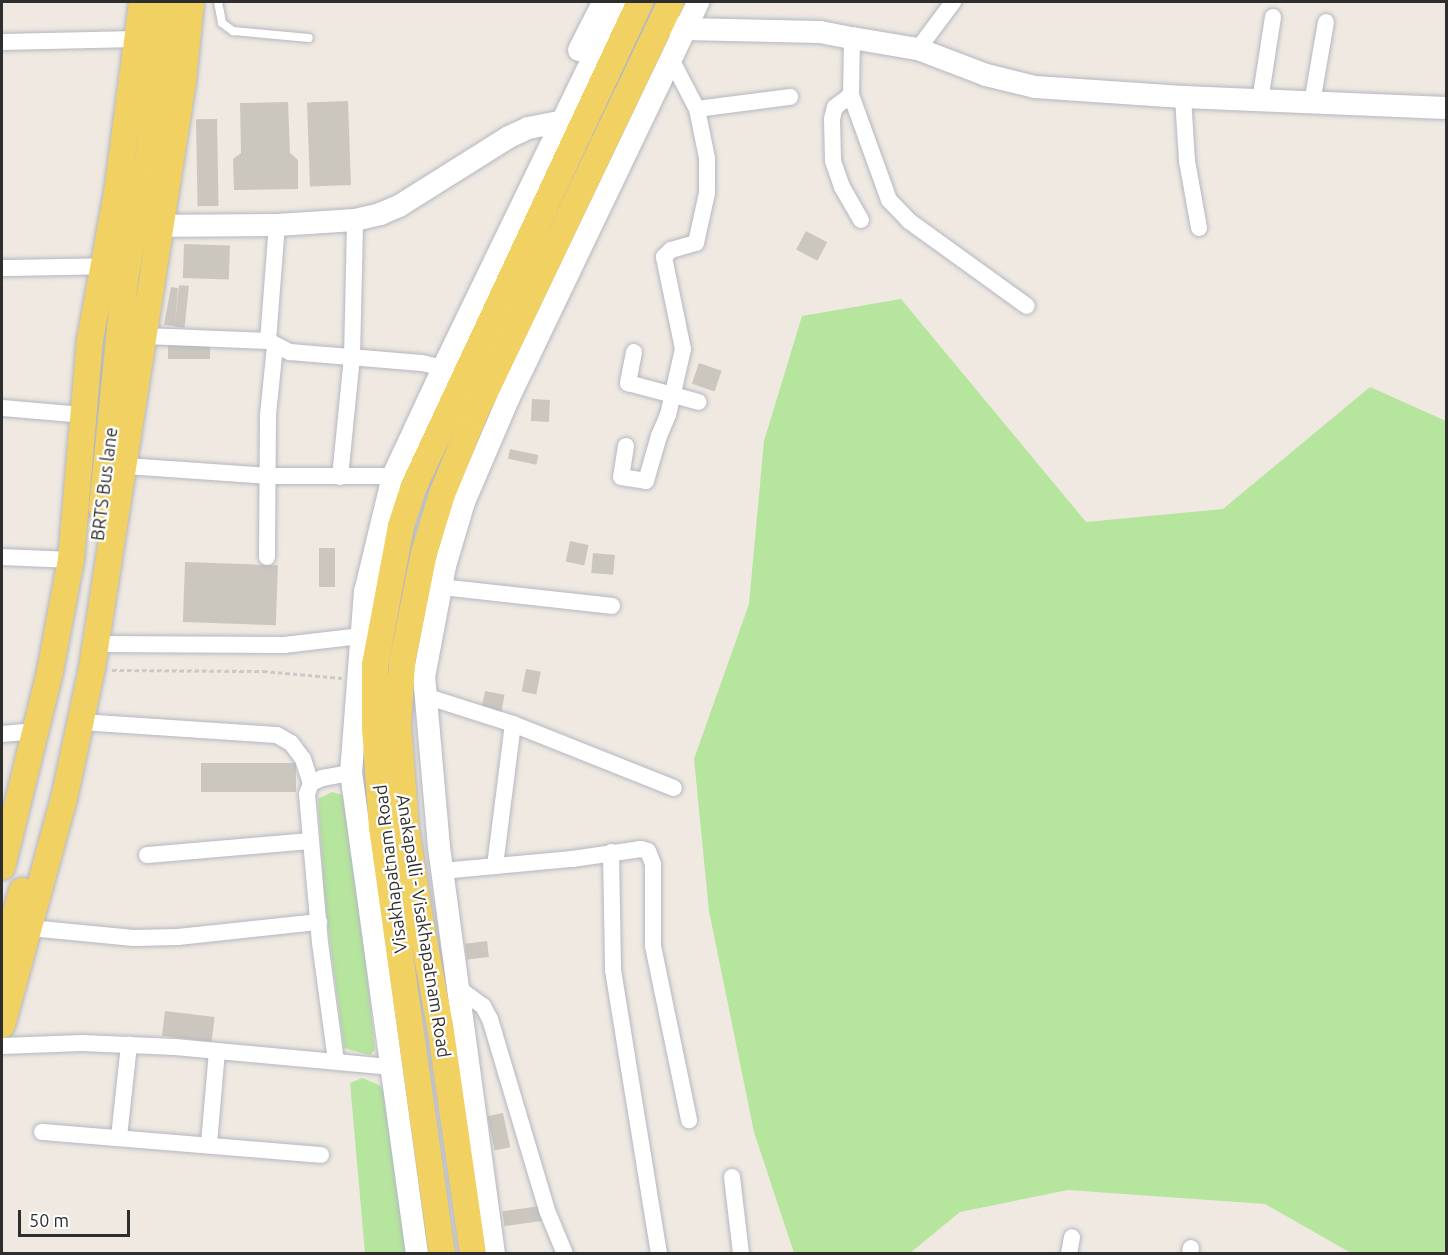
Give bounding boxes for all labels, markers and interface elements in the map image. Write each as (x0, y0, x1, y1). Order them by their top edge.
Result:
street label: BRTS Bus lane (86, 426, 122, 542)
street label: Visakhapatnam Road (369, 784, 411, 954)
street label: Anakapalli - Visakhapatnam Road (393, 793, 455, 1059)
scale bar (21, 1198, 134, 1236)
text: 50 m (29, 1210, 69, 1230)

